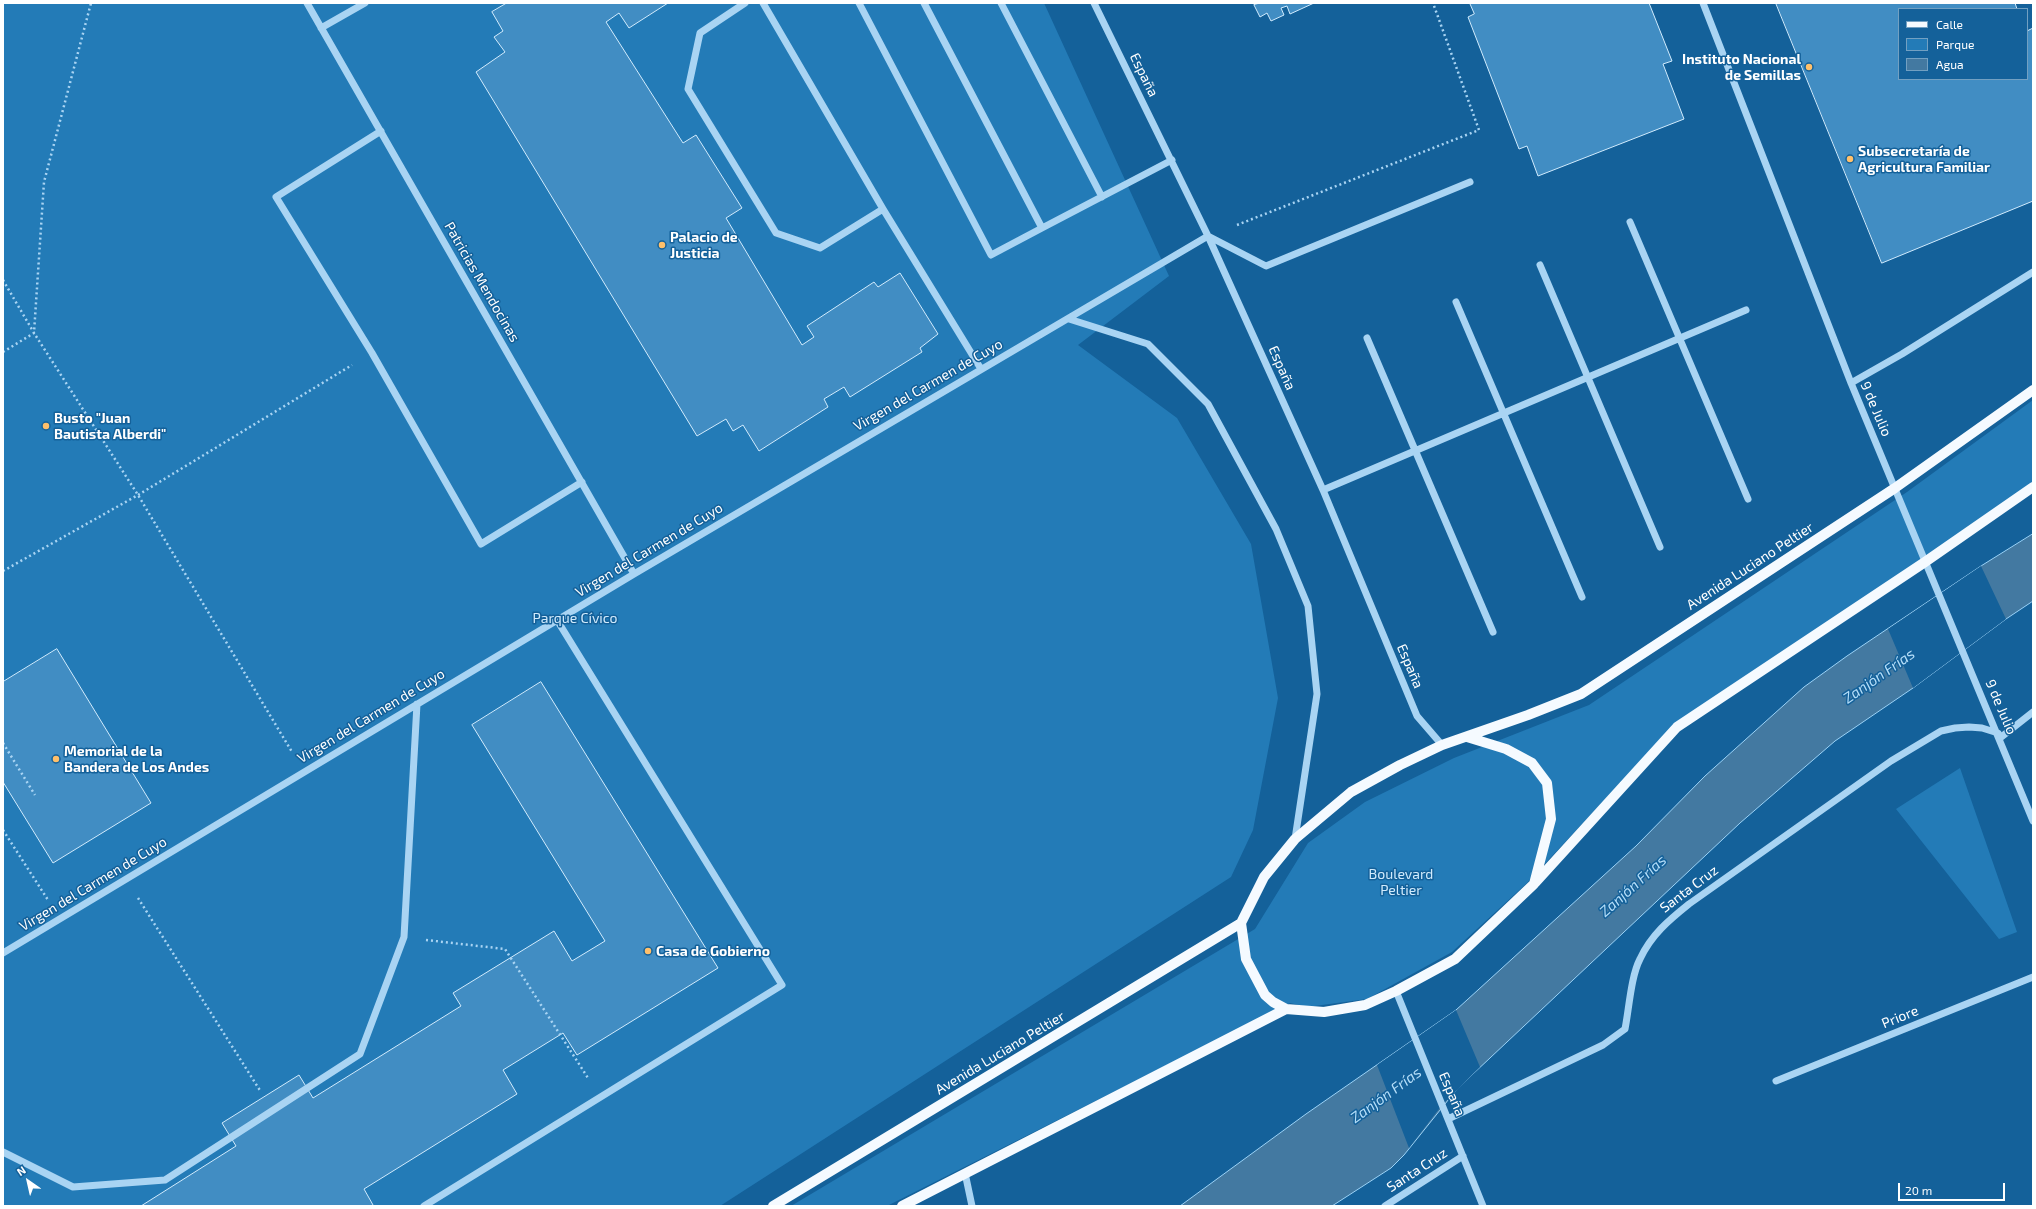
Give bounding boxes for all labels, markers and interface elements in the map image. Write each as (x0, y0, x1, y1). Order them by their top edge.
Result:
legend (1898, 8, 2028, 80)
text: Calle (1936, 17, 1963, 31)
text: Parque (1936, 37, 1974, 51)
street label: España (1126, 50, 1162, 100)
place label: Instituto Nacional de Semillas (1682, 51, 1801, 84)
text: Agua (1936, 57, 1964, 71)
marker: Instituto Nacional de Semillas (1804, 62, 1814, 72)
place label: Subsecretaría de Agricultura Familiar (1858, 143, 1990, 176)
marker: Subsecretaría de Agricultura Familiar (1845, 154, 1855, 164)
street label: Patricias Mendocinas (441, 219, 523, 345)
place label: Palacio de Justicia (670, 229, 738, 262)
marker: Palacio de Justicia (657, 240, 667, 250)
street label: Virgen del Carmen de Cuyo (851, 335, 1005, 435)
street label: España (1265, 343, 1299, 393)
street label: 9 de Julio (1857, 379, 1895, 439)
place label: Busto "Juan Bautista Alberdi" (54, 410, 166, 442)
marker: Busto "Juan Bautista Alberdi" (41, 421, 51, 431)
street label: Virgen del Carmen de Cuyo (572, 499, 726, 601)
street label: Avenida Luciano Peltier (1683, 519, 1817, 613)
park label: Parque Cívico (533, 610, 617, 626)
street label: España (1393, 641, 1427, 691)
water label: Zanjón Frías (1840, 645, 1918, 707)
street label: Virgen del Carmen de Cuyo (294, 665, 448, 767)
street label: 9 de Julio (1982, 677, 2020, 737)
place label: Memorial de la Bandera de Los Andes (64, 743, 209, 776)
marker: Memorial de la Bandera de Los Andes (51, 754, 61, 764)
street label: Virgen del Carmen de Cuyo (16, 833, 170, 935)
water label: Zanjón Frías (1596, 851, 1670, 921)
street label: Santa Cruz (1657, 862, 1721, 916)
park label: Boulevard Peltier (1369, 866, 1433, 898)
place label: Casa de Gobierno (656, 943, 770, 959)
marker: Casa de Gobierno (643, 946, 653, 956)
street label: Priore (1879, 1002, 1921, 1032)
street label: Avenida Luciano Peltier (932, 1008, 1068, 1098)
water label: Zanjón Frías (1347, 1063, 1425, 1127)
street label: España (1435, 1069, 1469, 1119)
street label: Santa Cruz (1384, 1144, 1450, 1196)
north arrow (8, 1161, 48, 1201)
text: N (14, 1163, 28, 1178)
scale bar (1900, 1175, 2007, 1201)
text: 20 m (1905, 1183, 1932, 1197)

